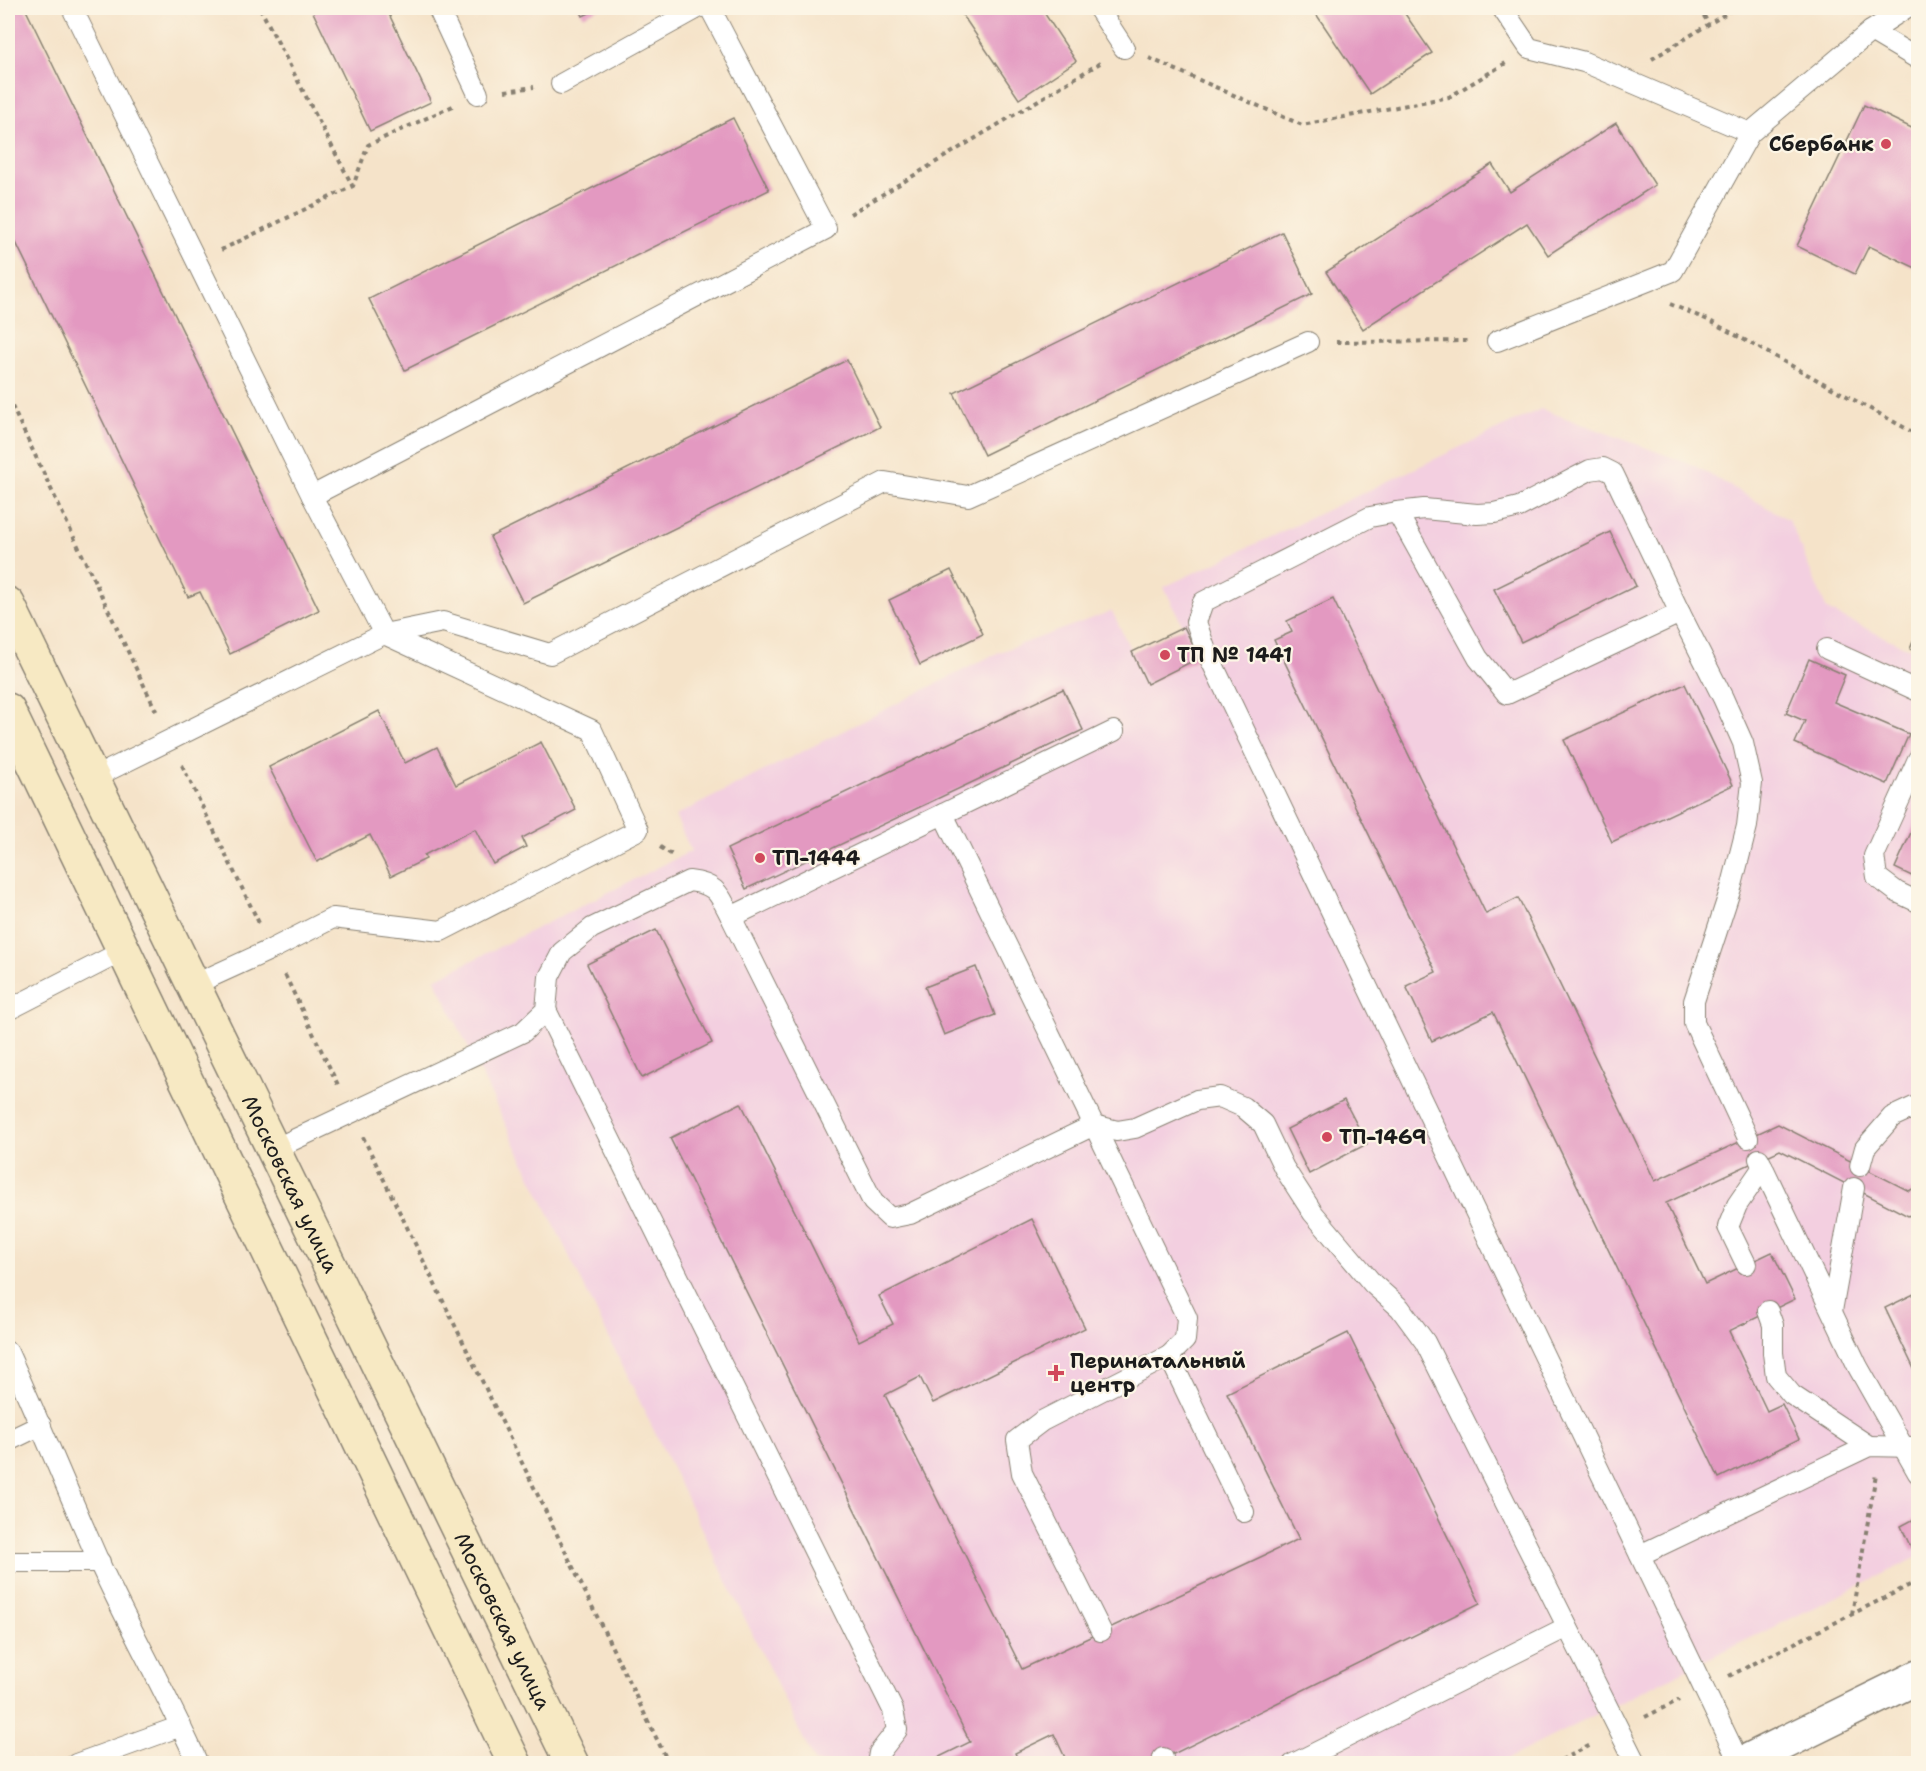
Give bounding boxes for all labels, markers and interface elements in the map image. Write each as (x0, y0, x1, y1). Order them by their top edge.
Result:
place label: Сбербанк (1769, 130, 1874, 158)
marker: Сбербанк (1879, 137, 1893, 151)
place label: ТП № 1441 (1177, 641, 1292, 669)
marker: ТП № 1441 (1158, 648, 1172, 662)
place label: ТП-1444 (772, 844, 861, 872)
marker: ТП-1444 (753, 851, 767, 865)
street label: Московская улица (235, 1091, 345, 1277)
place label: ТП-1469 (1339, 1123, 1426, 1151)
marker: ТП-1469 (1320, 1130, 1334, 1144)
place label: Перинатальный центр (1070, 1347, 1246, 1399)
marker: Перинатальный центр (1047, 1364, 1065, 1382)
street label: Московская улица (448, 1528, 558, 1715)

